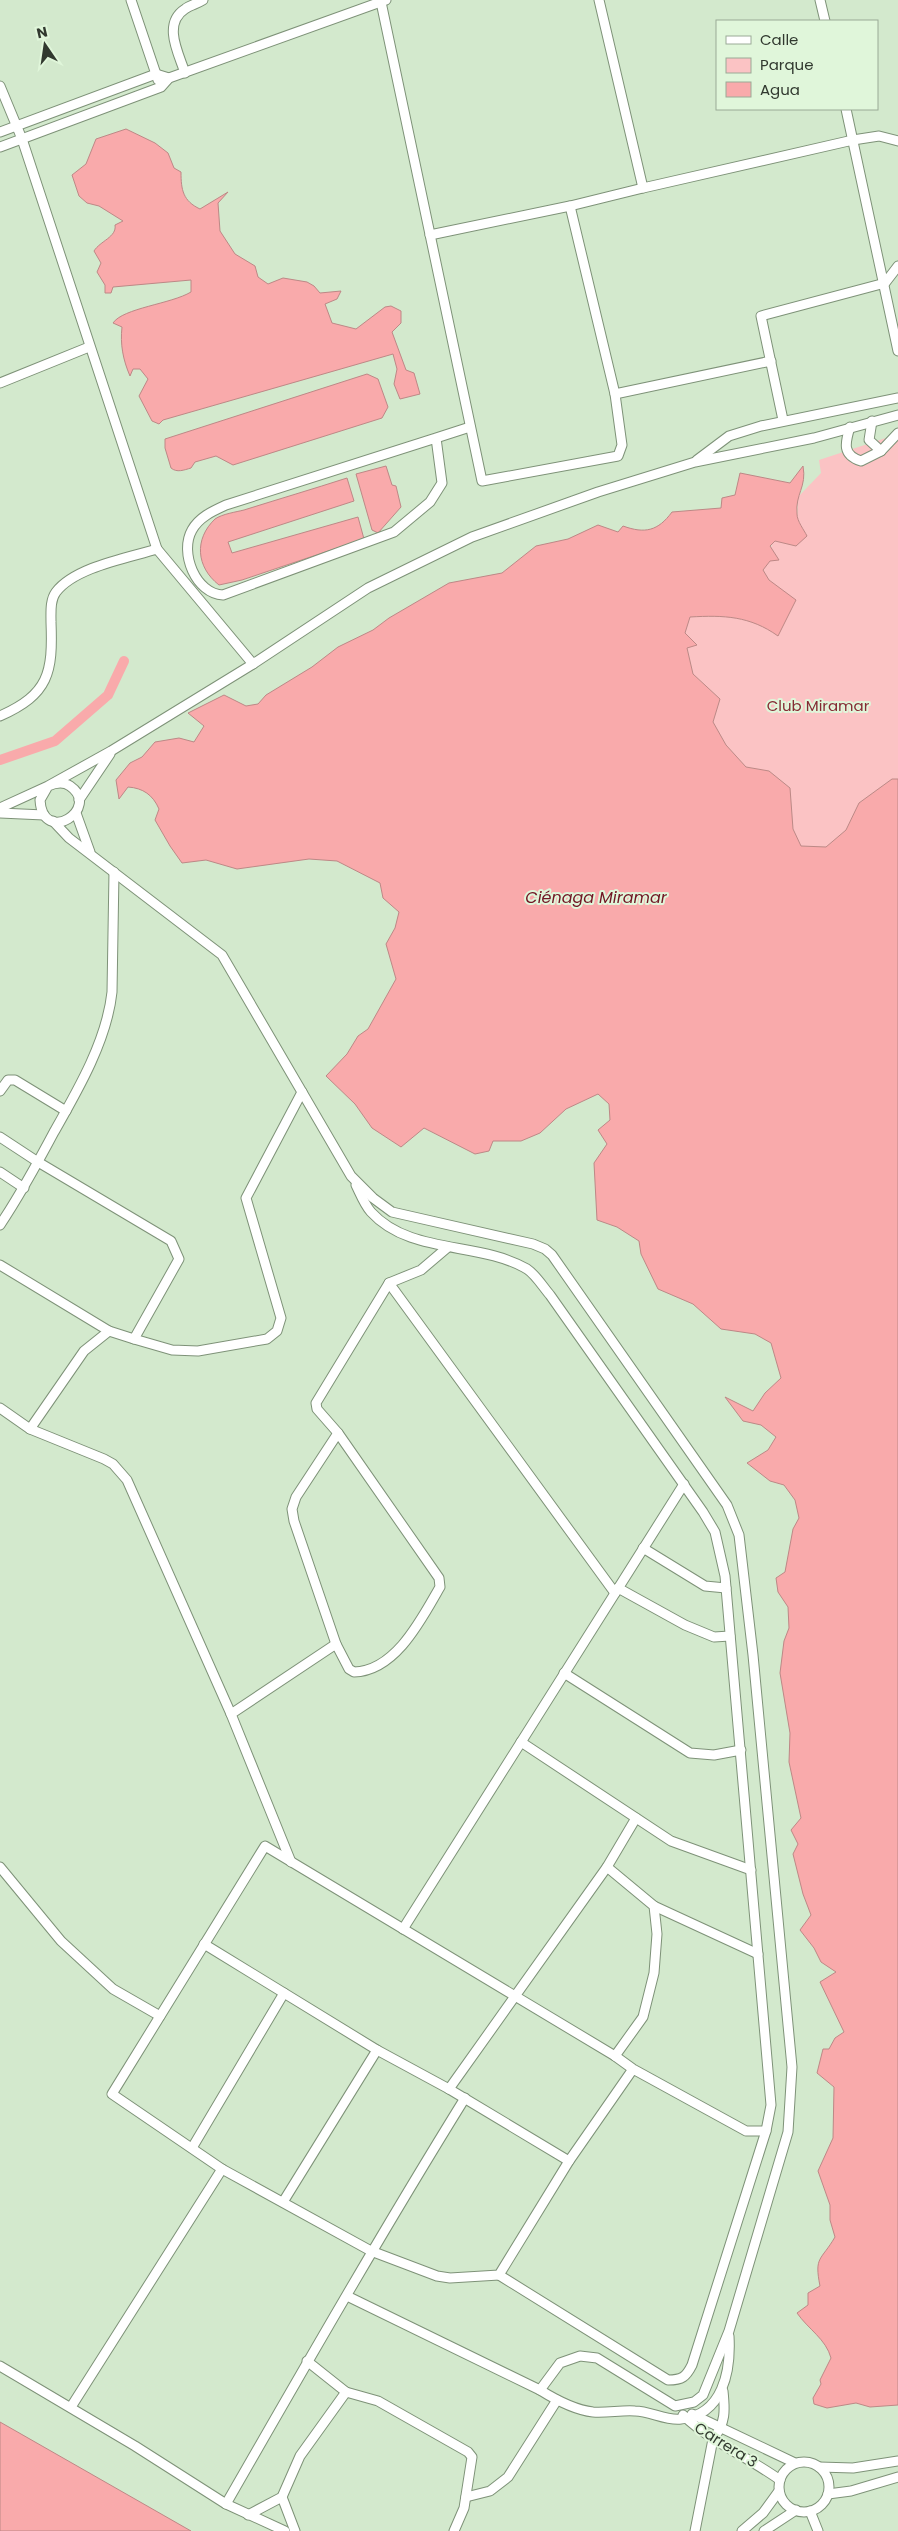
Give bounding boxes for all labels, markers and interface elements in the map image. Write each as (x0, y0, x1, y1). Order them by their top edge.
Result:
north arrow (20, 20, 70, 70)
legend (716, 20, 878, 110)
text: N (35, 21, 49, 43)
text: Calle (760, 29, 798, 50)
text: Parque (760, 54, 813, 75)
text: Agua (760, 79, 800, 100)
park label: Club Miramar (767, 695, 870, 716)
water label: Ciénaga Miramar (525, 886, 668, 909)
street label: Carrera 3 (691, 2417, 762, 2472)

